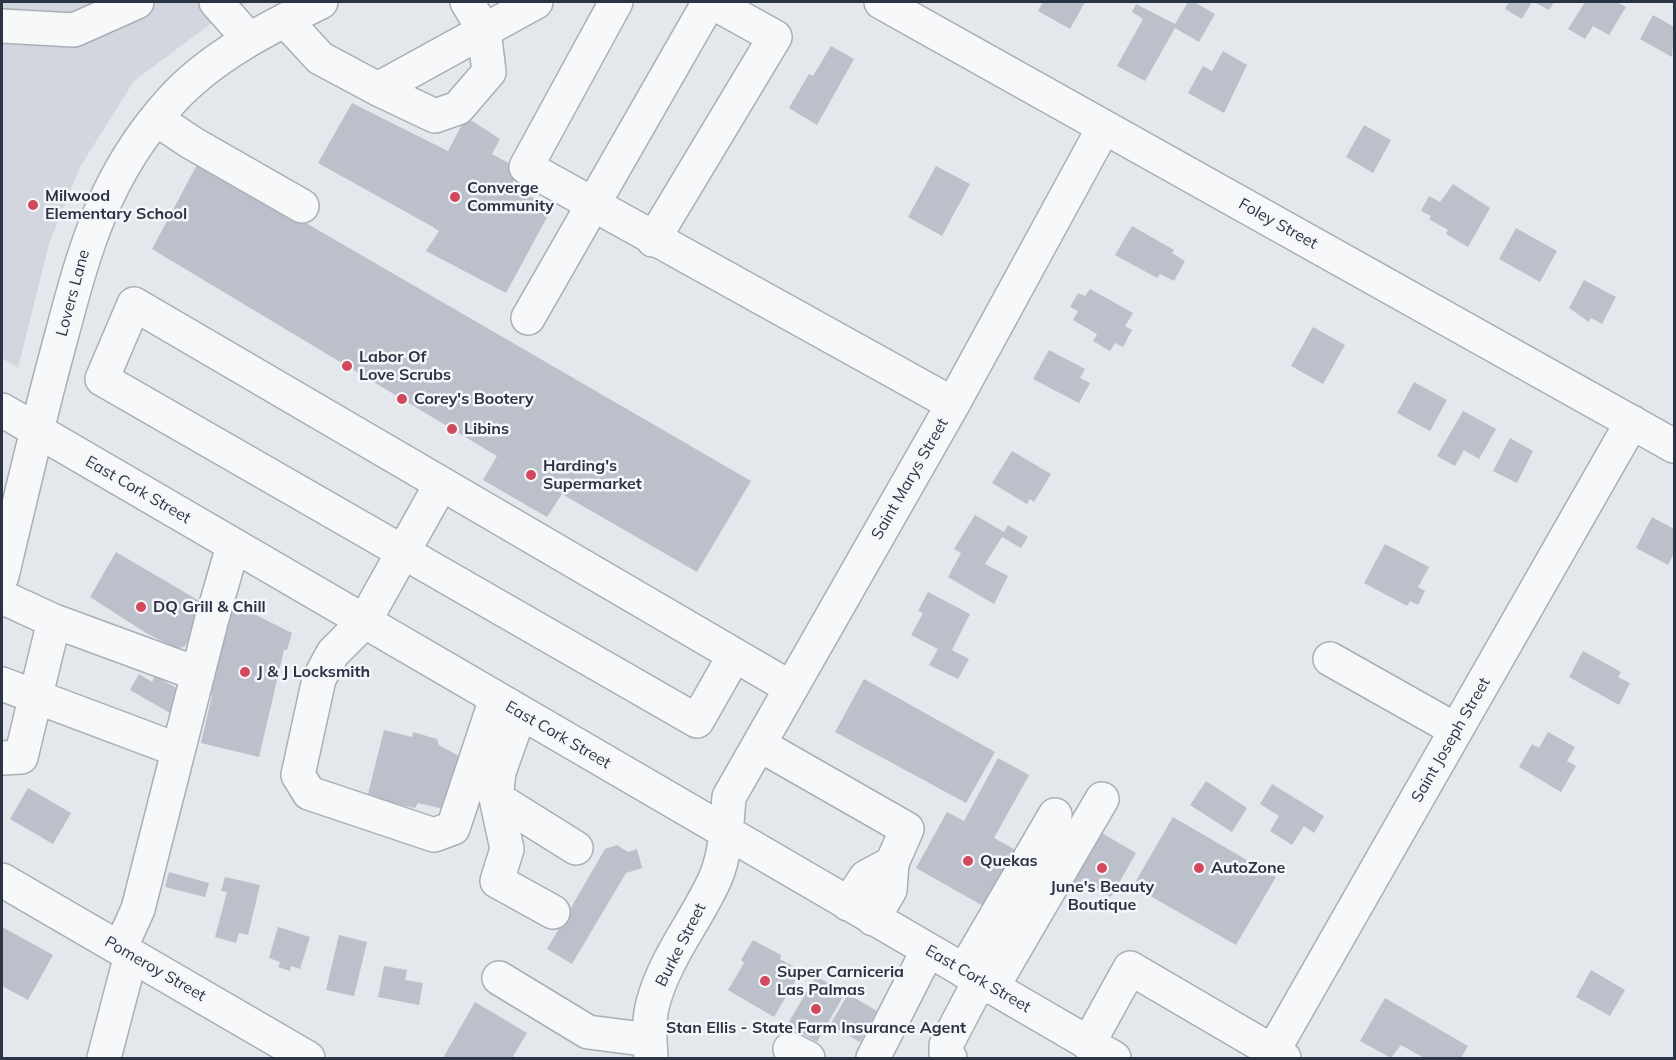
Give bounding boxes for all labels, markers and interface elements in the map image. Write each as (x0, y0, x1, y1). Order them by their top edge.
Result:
place label: Converge Community (467, 178, 554, 216)
place label: Milwood Elementary School (45, 186, 187, 224)
marker: Converge Community (448, 190, 462, 204)
street label: Foley Street (1235, 194, 1321, 254)
marker: Milwood Elementary School (26, 198, 40, 212)
street label: Lovers Lane (52, 248, 94, 338)
place label: Labor Of Love Scrubs (359, 347, 451, 385)
marker: Labor Of Love Scrubs (340, 359, 354, 373)
place label: Corey's Bootery (414, 389, 534, 409)
marker: Corey's Bootery (395, 392, 409, 406)
street label: Saint Marys Street (867, 415, 953, 543)
place label: Libins (464, 419, 509, 439)
marker: Libins (445, 422, 459, 436)
street label: East Cork Street (82, 452, 194, 528)
place label: Harding's Supermarket (543, 456, 642, 494)
marker: Harding's Supermarket (524, 468, 538, 482)
place label: DQ Grill & Chill (153, 597, 266, 617)
marker: DQ Grill & Chill (134, 600, 148, 614)
place label: J & J Locksmith (257, 662, 370, 682)
marker: J & J Locksmith (238, 665, 252, 679)
street label: Saint Joseph Street (1407, 674, 1495, 806)
street label: East Cork Street (502, 697, 614, 773)
place label: Quekas (980, 851, 1038, 871)
marker: Quekas (961, 854, 975, 868)
place label: AutoZone (1211, 858, 1285, 878)
marker: June's Beauty Boutique (1095, 861, 1109, 875)
marker: AutoZone (1192, 861, 1206, 875)
place label: June's Beauty Boutique (1050, 877, 1154, 915)
street label: Burke Street (652, 900, 710, 990)
street label: Pomeroy Street (101, 932, 209, 1006)
street label: East Cork Street (922, 941, 1034, 1017)
place label: Super Carniceria Las Palmas (777, 962, 904, 1000)
marker: Super Carniceria Las Palmas (758, 974, 772, 988)
marker: Stan Ellis - State Farm Insurance Agent (809, 1002, 823, 1016)
place label: Stan Ellis - State Farm Insurance Agent (666, 1018, 966, 1038)

